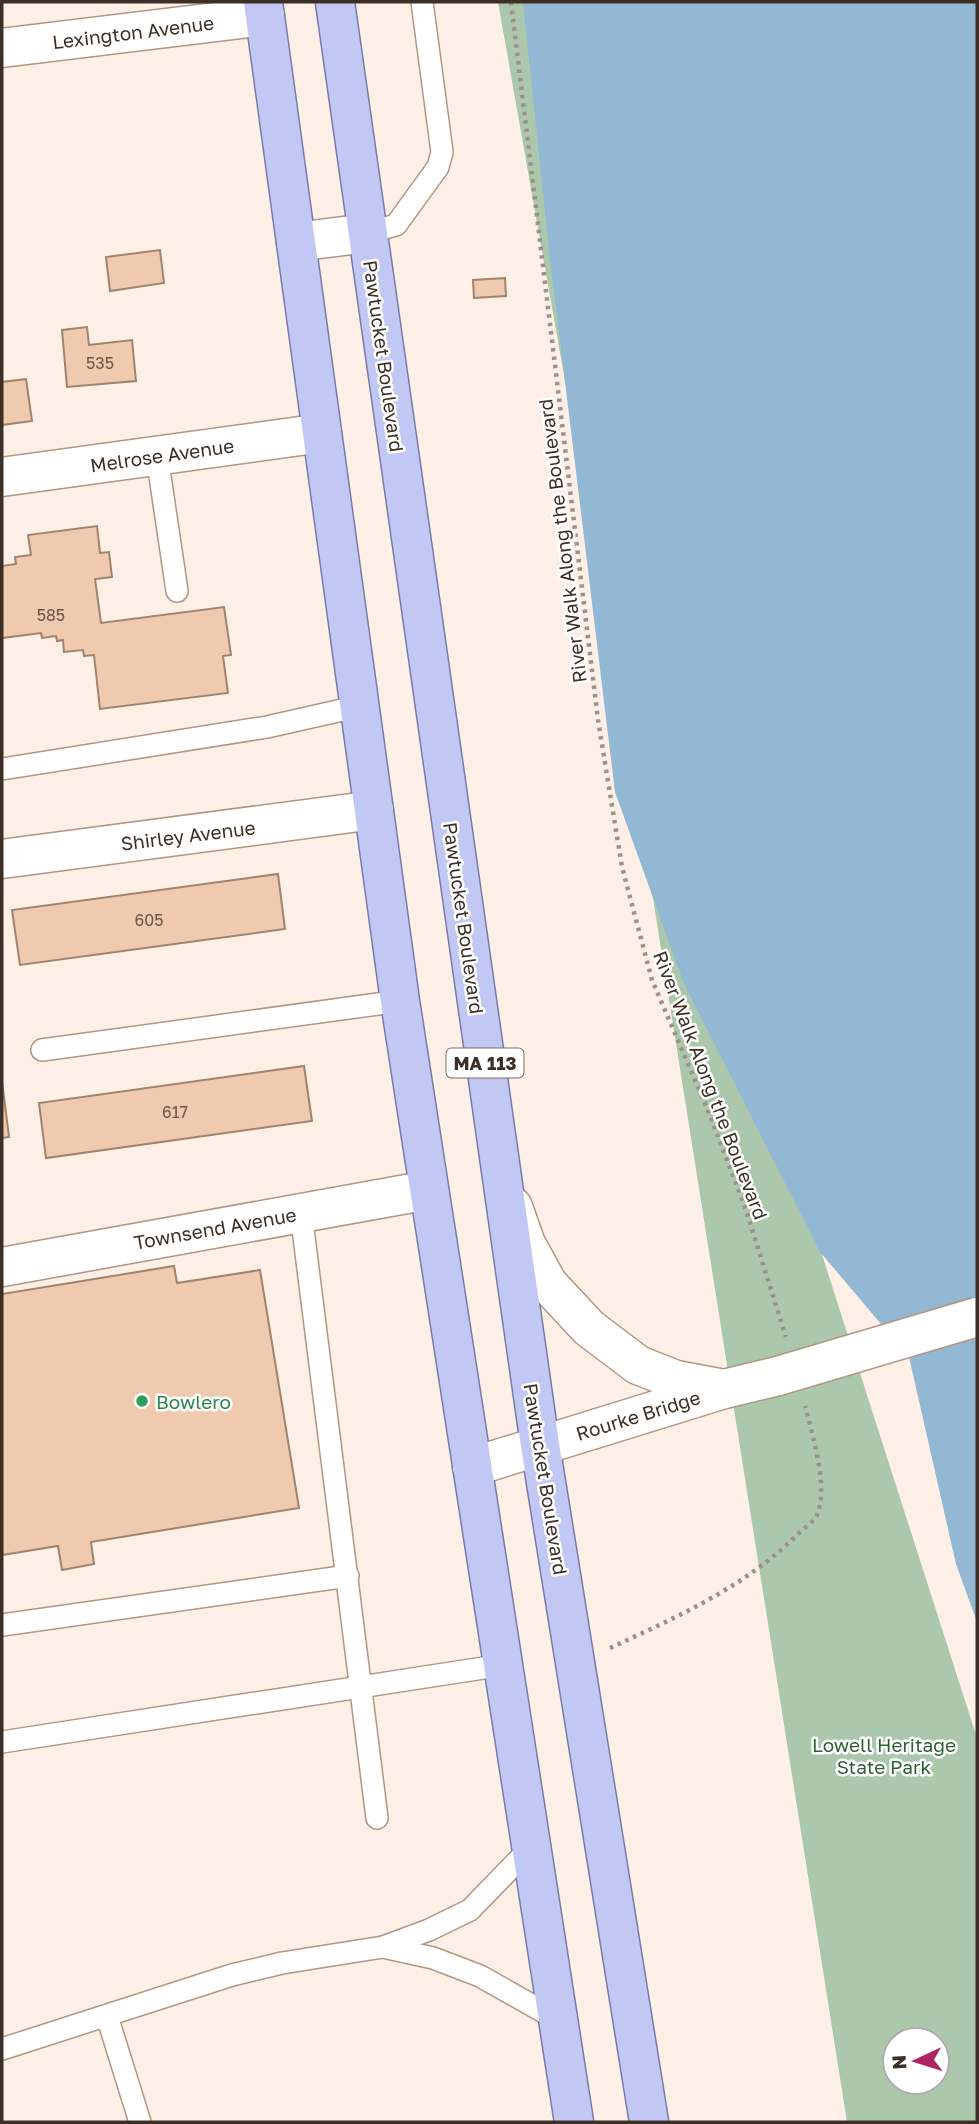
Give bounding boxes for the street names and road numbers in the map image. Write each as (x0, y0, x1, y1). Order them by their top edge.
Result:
street label: Lexington Avenue (51, 11, 215, 53)
street label: Pawtucket Boulevard (359, 259, 409, 453)
street label: River Walk Along the Boulevard (533, 398, 591, 684)
street label: Melrose Avenue (89, 434, 235, 476)
street label: Shirley Avenue (119, 815, 257, 855)
street label: Pawtucket Boulevard (439, 821, 489, 1015)
street label: River Walk Along the Boulevard (649, 947, 773, 1223)
road number: MA 113 (447, 1048, 524, 1078)
street label: Townsend Avenue (132, 1202, 298, 1254)
street label: Pawtucket Boulevard (519, 1382, 573, 1576)
street label: Rourke Bridge (573, 1385, 703, 1445)

